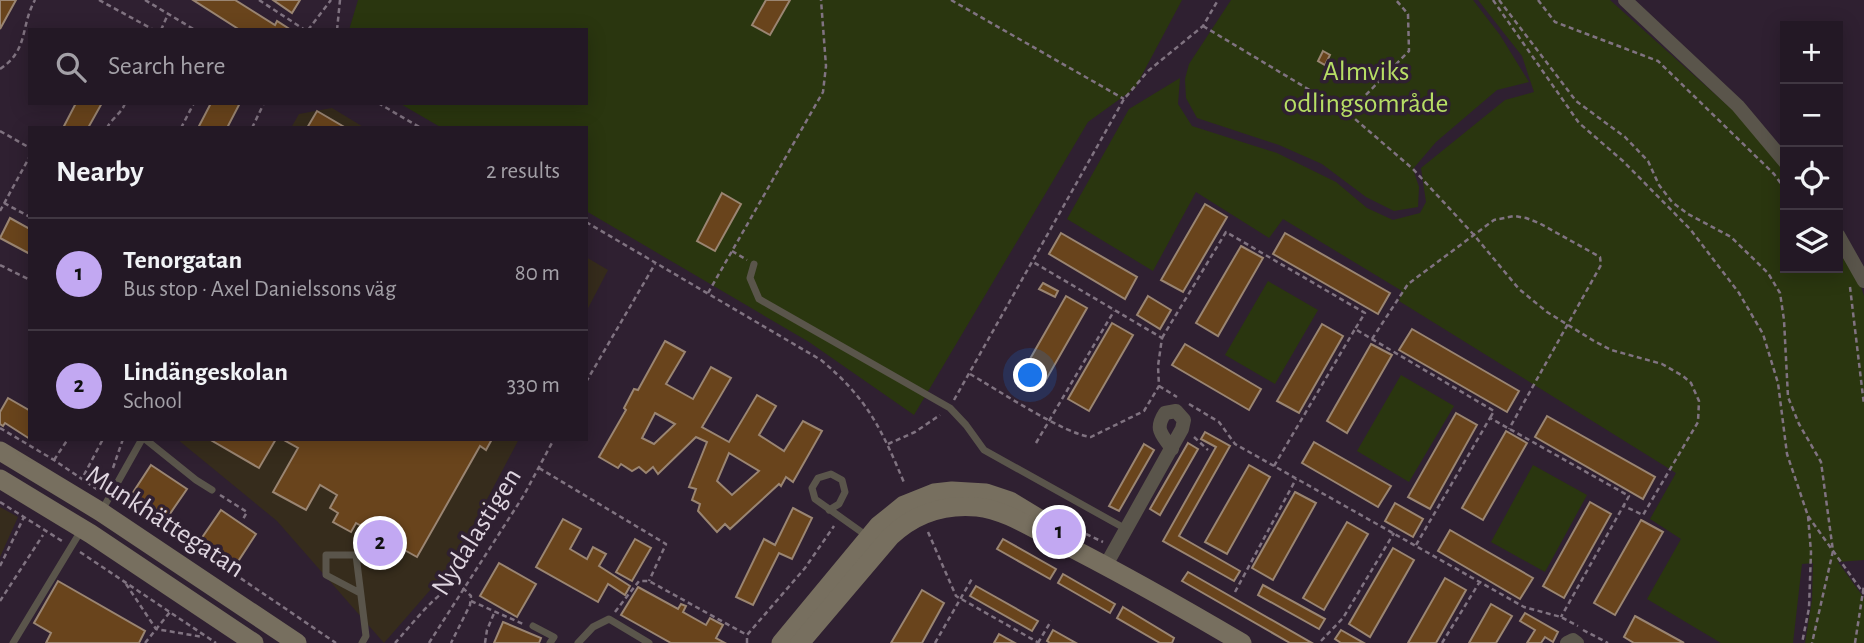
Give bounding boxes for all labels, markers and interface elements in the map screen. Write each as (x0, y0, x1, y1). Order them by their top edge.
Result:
map controls (1780, 21, 1843, 273)
button: + (1780, 21, 1843, 84)
search box (28, 28, 588, 105)
icon: search (52, 48, 90, 86)
text: Search here (108, 53, 226, 79)
park label: Almviks odlingsområde (1283, 58, 1449, 118)
button: − (1780, 84, 1843, 147)
button: locate (1780, 147, 1843, 210)
text: Nearby (56, 157, 144, 187)
text: 2 results (486, 160, 560, 183)
button: layers (1780, 210, 1843, 273)
text: Tenorgatan (123, 247, 242, 273)
text: 1 (75, 262, 83, 285)
text: 80 m (515, 262, 560, 285)
text: Bus stop · Axel Danielssons väg (123, 278, 396, 301)
your location (1013, 358, 1047, 392)
text: Lindängeskolan (123, 359, 288, 385)
text: 2 (74, 374, 84, 397)
text: 330 m (507, 374, 560, 397)
text: School (123, 390, 182, 413)
street label: Munkhättegatan (81, 461, 249, 583)
street label: Nydalastigen (427, 463, 527, 601)
pin: 1 (1036, 506, 1082, 558)
pin: 2 (357, 517, 403, 569)

